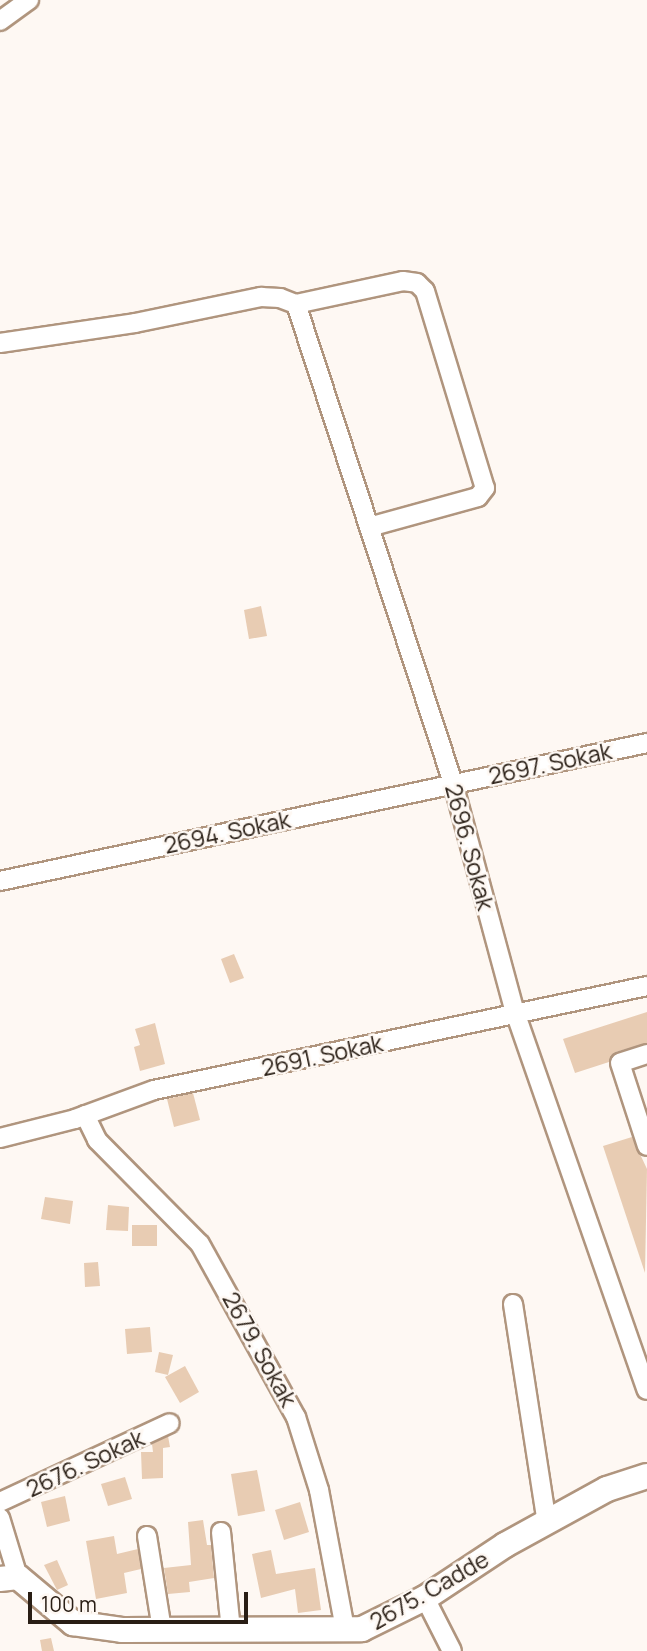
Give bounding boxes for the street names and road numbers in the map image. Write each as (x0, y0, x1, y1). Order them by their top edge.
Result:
street label: 2697. Sokak (486, 737, 614, 789)
street label: 2696. Sokak (440, 781, 500, 913)
street label: 2694. Sokak (161, 805, 293, 859)
street label: 2691. Sokak (259, 1029, 385, 1081)
street label: 2679. Sokak (217, 1287, 303, 1411)
street label: 2676. Sokak (22, 1424, 148, 1502)
street label: 2675. Cadde (365, 1545, 493, 1635)

